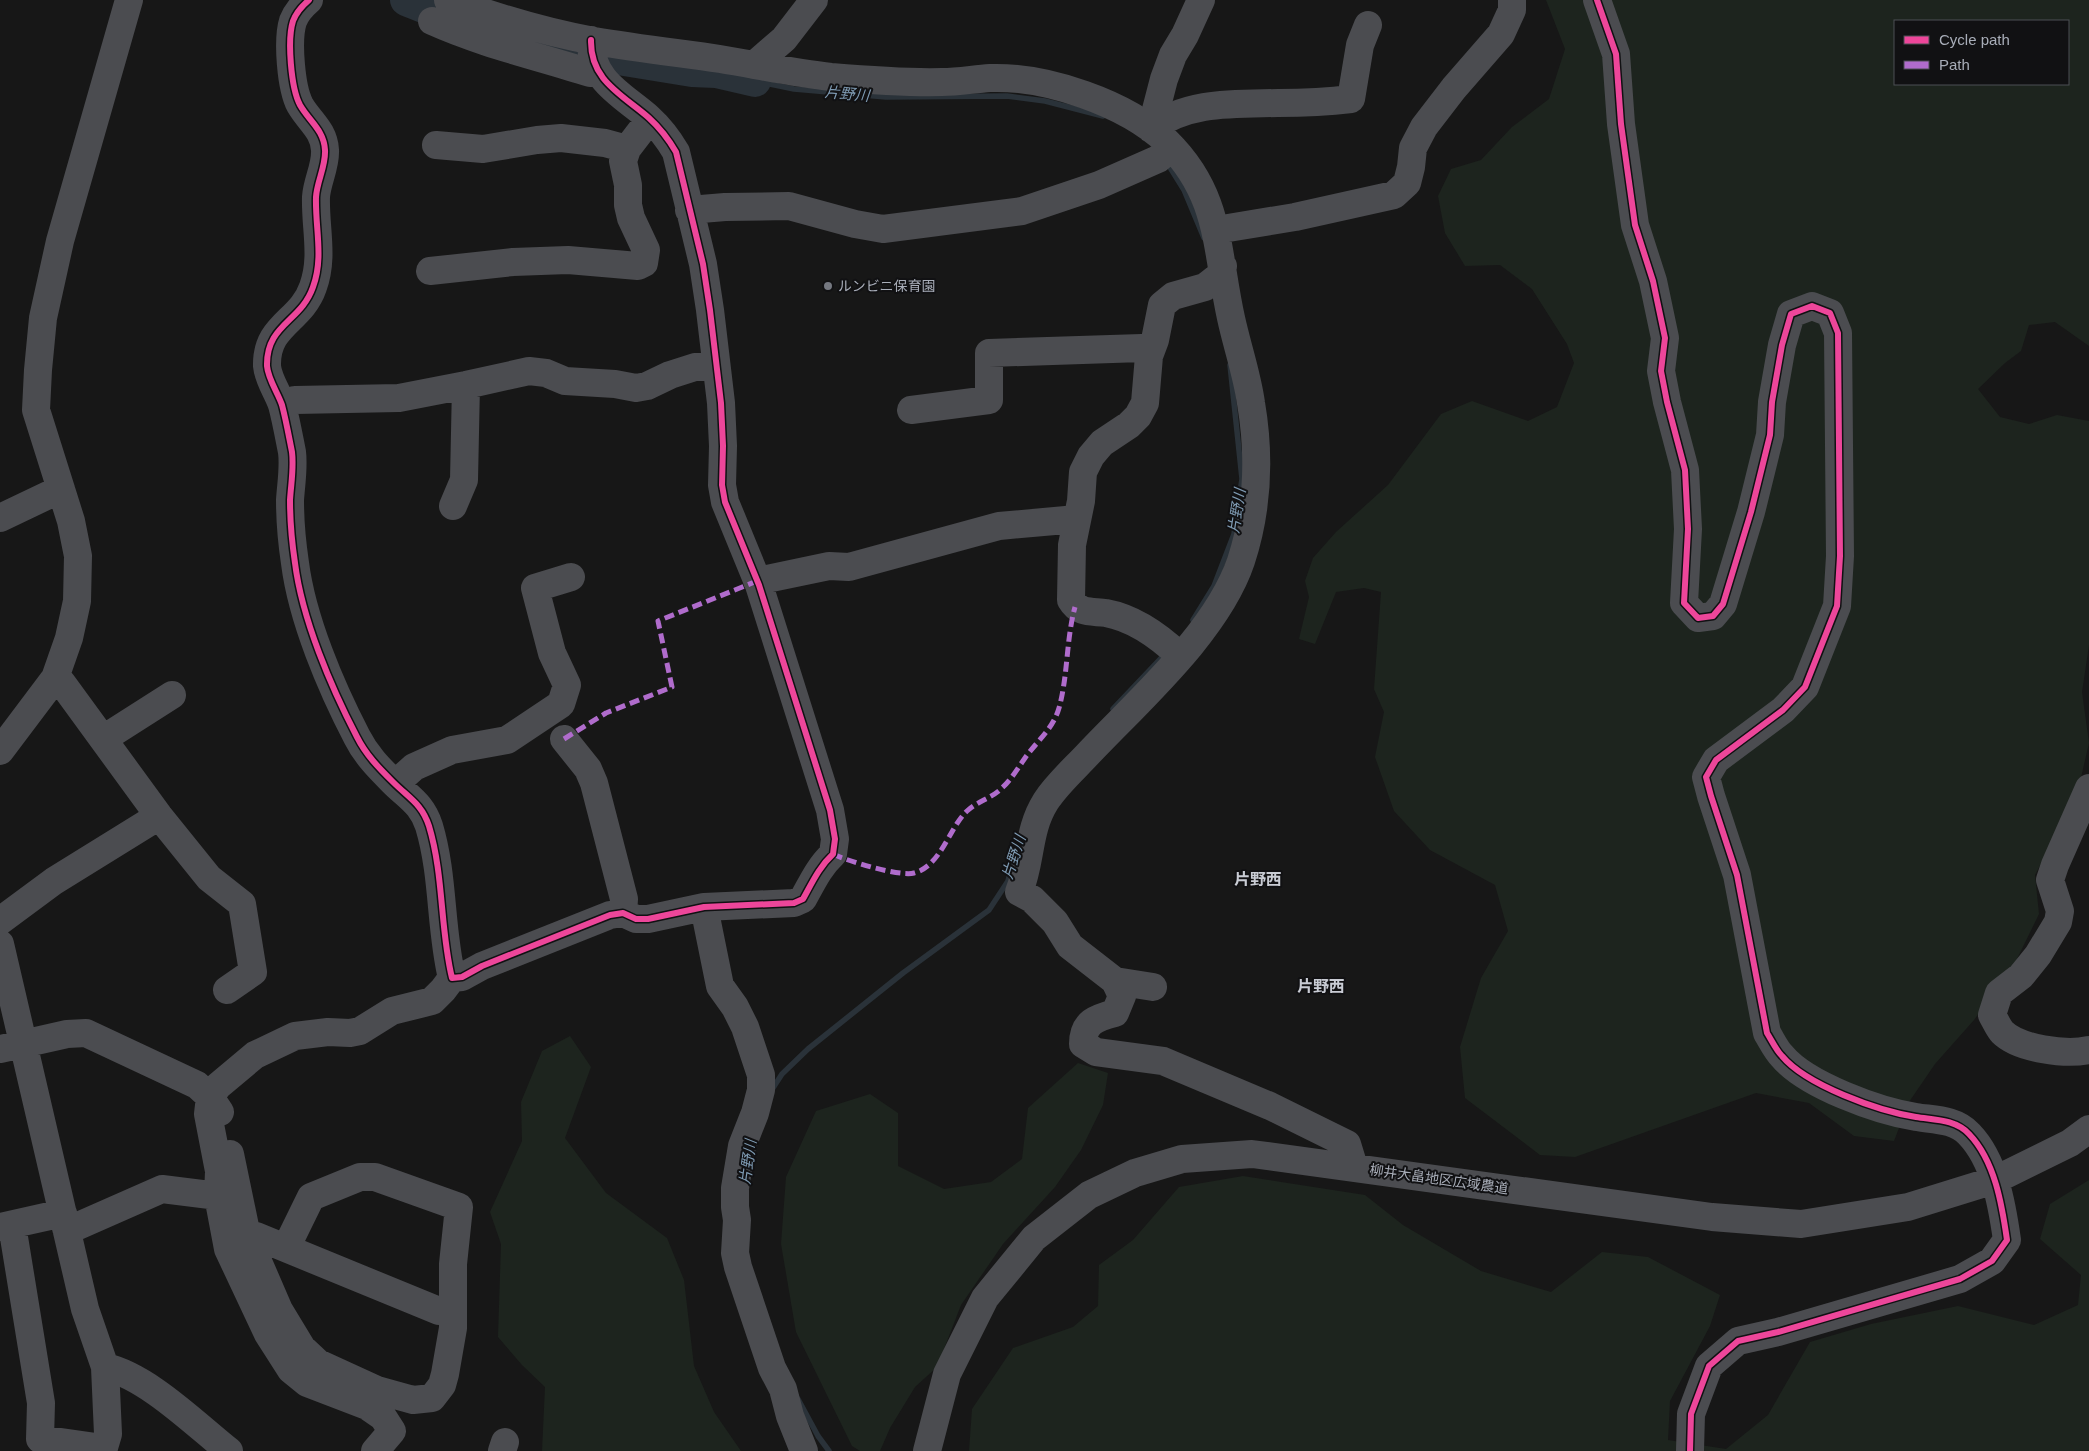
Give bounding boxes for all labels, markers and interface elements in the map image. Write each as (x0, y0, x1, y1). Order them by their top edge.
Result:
legend (1894, 20, 2069, 85)
text: Cycle path (1939, 31, 2010, 48)
text: Path (1939, 56, 1970, 73)
water label: 片野川 (824, 83, 872, 104)
place label: ルンビニ保育園 (838, 278, 936, 294)
marker: ルンビニ保育園 (822, 280, 834, 292)
water label: 片野川 (1225, 485, 1249, 534)
water label: 片野川 (998, 831, 1029, 881)
district label: 片野西 (1234, 871, 1282, 888)
district label: 片野西 (1297, 978, 1345, 995)
water label: 片野川 (736, 1136, 759, 1185)
street label: 柳井大畠地区広域農道 (1369, 1161, 1509, 1197)

